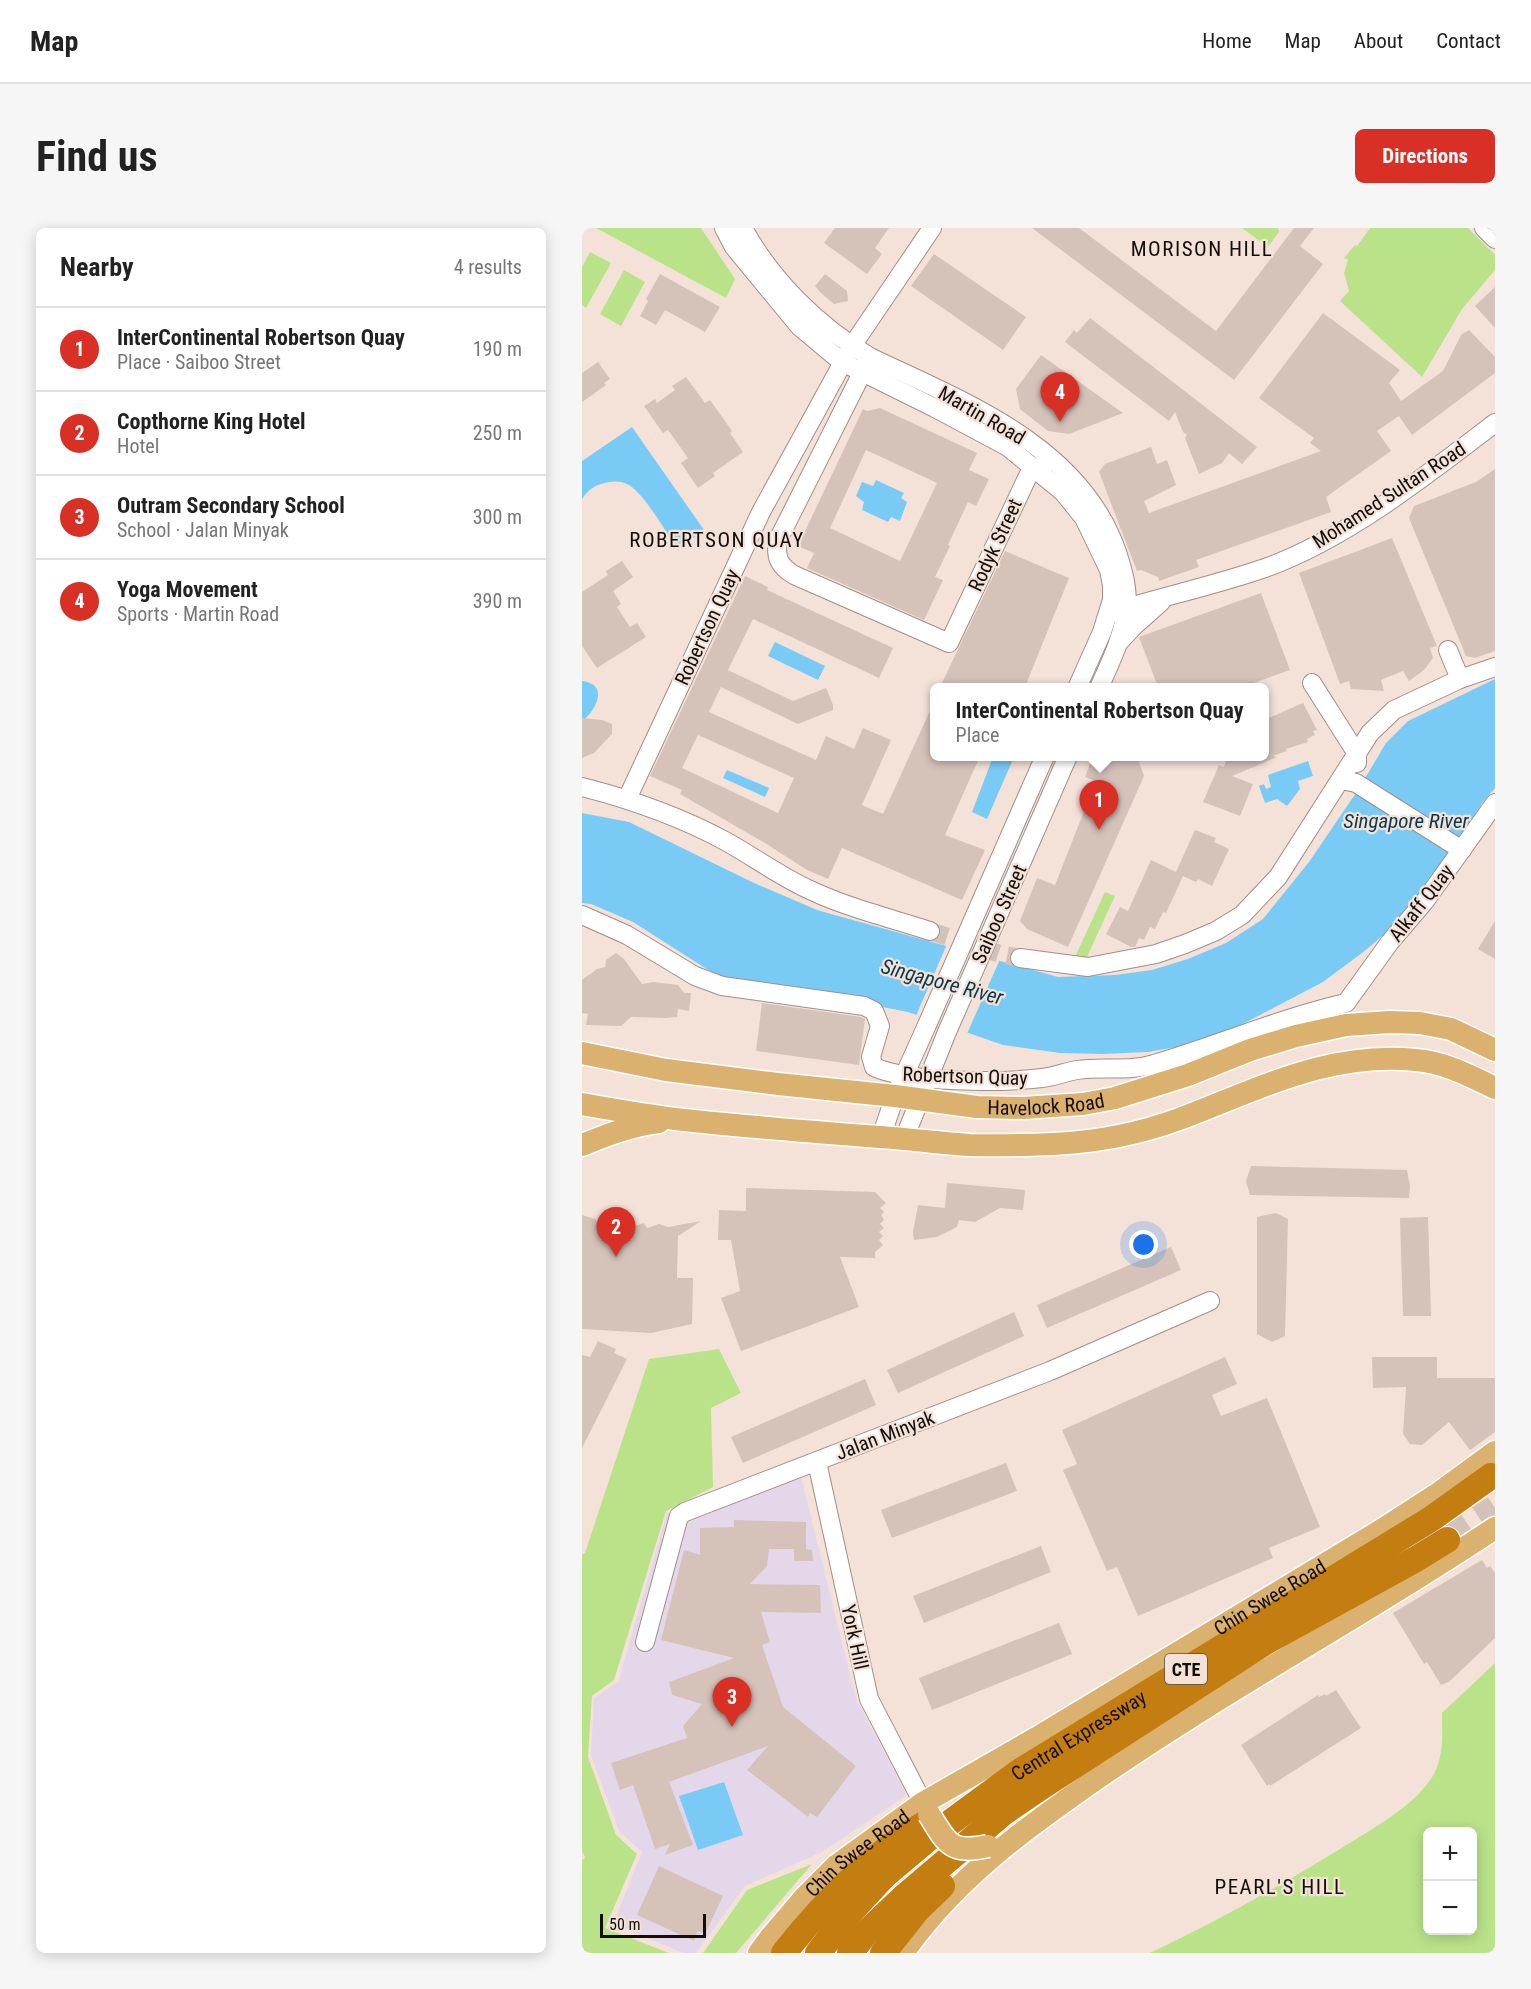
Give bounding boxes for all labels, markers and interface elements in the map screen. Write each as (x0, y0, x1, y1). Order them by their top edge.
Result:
text: Map (30, 25, 78, 58)
text: Home (1202, 29, 1252, 53)
text: Map (1285, 29, 1321, 53)
text: About (1354, 29, 1403, 53)
text: Contact (1436, 29, 1501, 53)
button: Directions (1355, 129, 1495, 183)
text: Find us (36, 132, 157, 181)
district label: MORISON HILL (1131, 237, 1273, 261)
text: Nearby (60, 252, 134, 282)
text: 4 results (454, 255, 522, 279)
text: InterContinental Robertson Quay (117, 325, 405, 350)
text: 1 (74, 337, 85, 361)
text: 190 m (473, 337, 522, 361)
text: Place · Saiboo Street (117, 350, 281, 374)
pin: 4 (1040, 372, 1080, 422)
street label: Martin Road (934, 381, 1030, 449)
text: Copthorne King Hotel (117, 409, 306, 434)
text: 2 (74, 421, 85, 445)
text: 250 m (473, 421, 522, 445)
text: Hotel (117, 434, 159, 458)
street label: Mohamed Sultan Road (1308, 436, 1470, 554)
text: Outram Secondary School (117, 493, 345, 518)
street label: Rodyk Street (963, 495, 1027, 595)
text: 3 (74, 505, 85, 529)
text: 300 m (473, 505, 522, 529)
text: School · Jalan Minyak (117, 518, 289, 542)
district label: ROBERTSON QUAY (629, 528, 805, 552)
street label: Robertson Quay (670, 565, 744, 689)
text: Yoga Movement (117, 577, 258, 602)
text: 4 (74, 589, 85, 613)
text: 390 m (473, 589, 522, 613)
text: Sports · Martin Road (117, 602, 279, 626)
popup (930, 683, 1269, 761)
text: InterContinental Robertson Quay (956, 698, 1243, 723)
text: Place (956, 723, 999, 747)
pin: 1 (1080, 780, 1118, 830)
water label: Singapore River (1343, 809, 1469, 833)
street label: Alkaff Quay (1383, 860, 1459, 946)
street label: Saiboo Street (966, 861, 1032, 967)
water label: Singapore River (878, 954, 1006, 1010)
street label: Robertson Quay (902, 1062, 1028, 1090)
street label: Havelock Road (987, 1088, 1106, 1120)
pin: 2 (597, 1208, 636, 1257)
your location (1129, 1230, 1158, 1259)
street label: Jalan Minyak (832, 1405, 938, 1465)
street label: Chin Swee Road (1209, 1554, 1330, 1640)
street label: York Hill (836, 1602, 874, 1672)
road number: CTE (1165, 1654, 1207, 1684)
pin: 3 (712, 1678, 752, 1727)
street label: Central Expressway (1006, 1685, 1150, 1786)
street label: Chin Swee Road (800, 1805, 914, 1902)
map controls (1423, 1827, 1477, 1935)
button: + (1423, 1827, 1477, 1881)
district label: PEARL'S HILL (1215, 1875, 1345, 1899)
button: − (1423, 1881, 1477, 1935)
scale bar (600, 1911, 706, 1938)
text: 50 m (609, 1915, 641, 1934)

